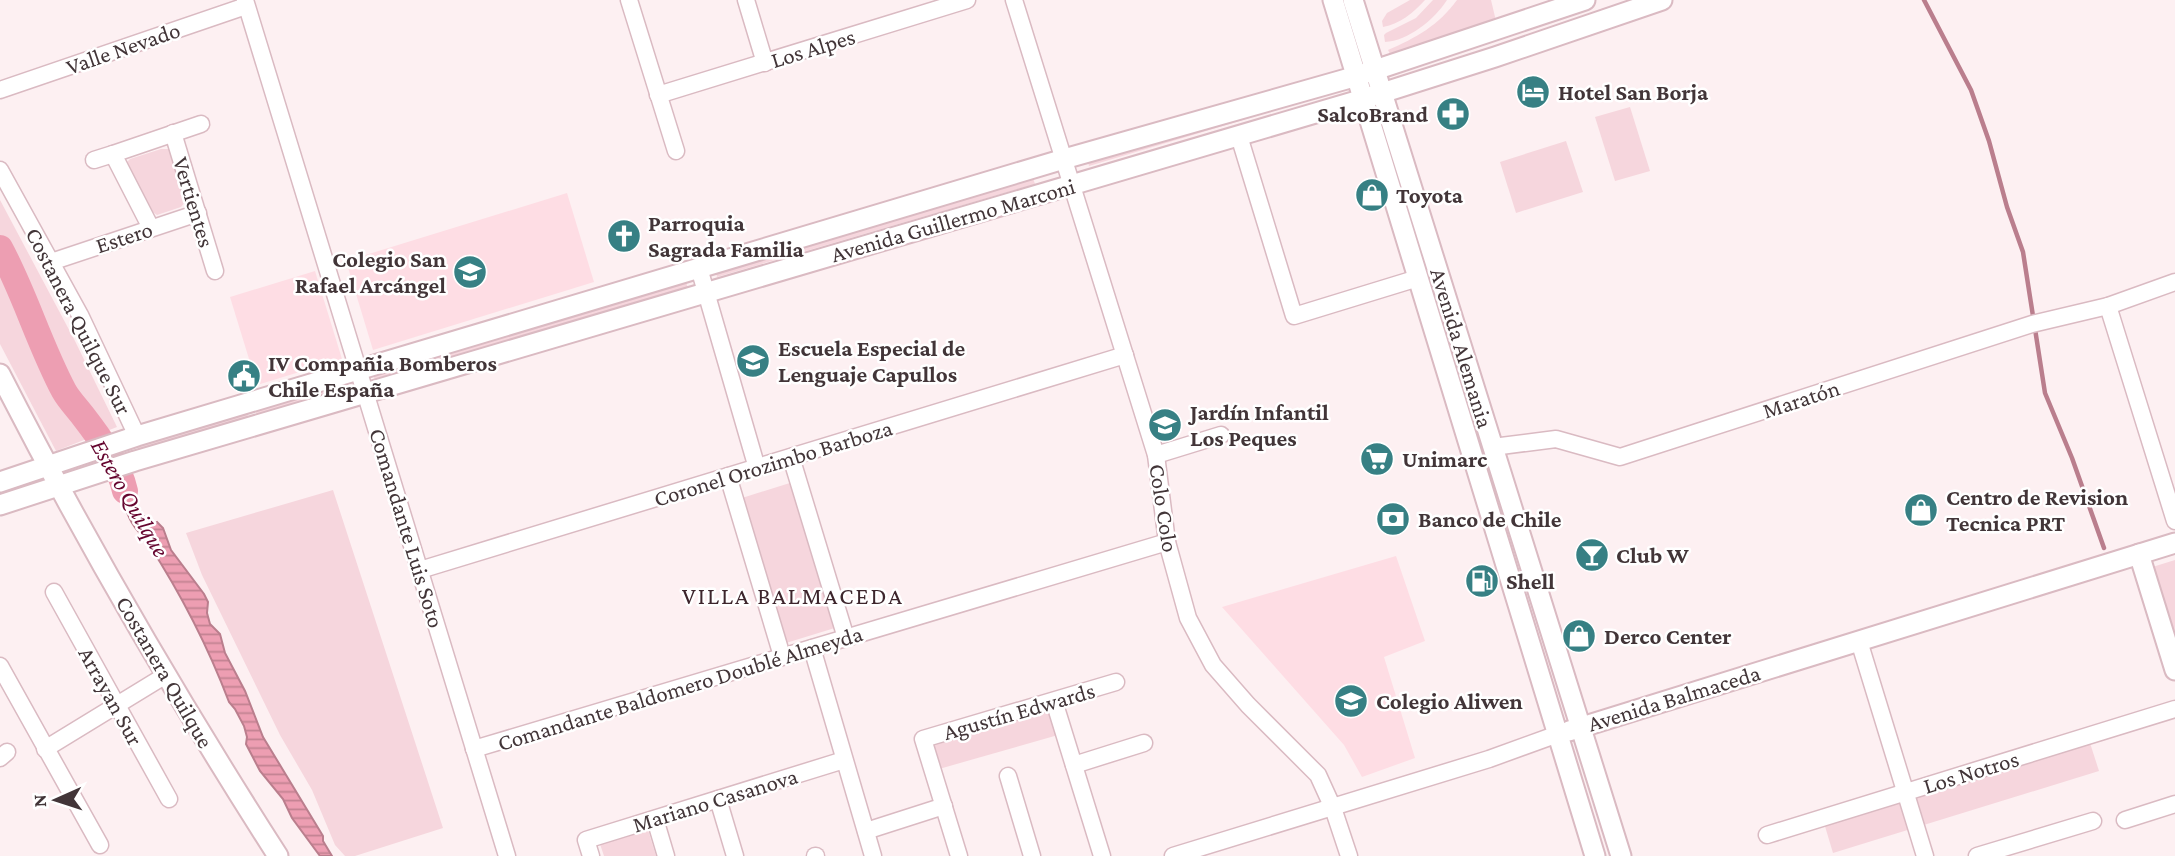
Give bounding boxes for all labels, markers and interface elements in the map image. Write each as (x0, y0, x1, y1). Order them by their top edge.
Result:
street label: Valle Nevado (63, 16, 183, 80)
street label: Los Alpes (768, 23, 858, 73)
hotel icon: Hotel San Borja (1514, 73, 1552, 111)
place label: Hotel San Borja (1558, 79, 1709, 105)
pharmacy icon: SalcoBrand (1434, 95, 1472, 133)
place label: SalcoBrand (1317, 101, 1428, 127)
street label: Vertientes (168, 154, 220, 250)
street label: Avenida Guillermo Marconi (828, 173, 1078, 267)
shop icon: Toyota (1353, 176, 1391, 214)
place label: Toyota (1396, 182, 1464, 208)
place label: Parroquia Sagrada Familia (648, 210, 805, 262)
street label: Estero (92, 216, 156, 258)
church icon: Parroquia Sagrada Familia (605, 217, 643, 255)
street label: Costanera Quilque Sur (21, 223, 137, 419)
place label: Colegio San Rafael Arcángel (295, 246, 446, 298)
school or university icon: Colegio San Rafael Arcángel (451, 253, 489, 291)
street label: Avenida Alemania (1425, 265, 1499, 431)
place label: Escuela Especial de Lenguaje Capullos (778, 335, 965, 387)
school or university icon: Escuela Especial de Lenguaje Capullos (734, 342, 772, 380)
place label: IV Compañia Bomberos Chile España (268, 350, 497, 402)
public building icon: IV Compañia Bomberos Chile España (225, 357, 263, 395)
street label: Maratón (1759, 374, 1843, 424)
place label: Jardín Infantil Los Peques (1188, 399, 1329, 451)
school or university icon: Jardín Infantil Los Peques (1146, 406, 1184, 444)
street label: Coronel Orozimbo Barboza (651, 414, 896, 512)
street label: Comandante Luis Soto (364, 425, 450, 631)
water label: Estero Quilque (86, 434, 175, 561)
supermarket icon: Unimarc (1358, 440, 1396, 478)
place label: Unimarc (1402, 446, 1488, 472)
street label: Colo Colo (1144, 462, 1184, 554)
place label: Centro de Revision Tecnica PRT (1946, 484, 2128, 536)
shop icon: Centro de Revision Tecnica PRT (1902, 491, 1940, 529)
bank icon: Banco de Chile (1374, 500, 1412, 538)
place label: Banco de Chile (1418, 506, 1562, 532)
bar icon: Club W (1573, 536, 1611, 574)
place label: Club W (1616, 542, 1689, 568)
fuel station icon: Shell (1463, 562, 1501, 600)
place label: Shell (1506, 568, 1555, 594)
district label: VILLA BALMACEDA (682, 582, 904, 609)
street label: Costanera Quilque (111, 591, 219, 753)
shop icon: Derco Center (1560, 617, 1598, 655)
street label: Comandante Baldomero Doublé Almeyda (494, 620, 866, 756)
place label: Derco Center (1604, 623, 1731, 649)
street label: Arrayan Sur (73, 642, 149, 750)
street label: Avenida Balmaceda (1585, 659, 1764, 737)
street label: Agustín Edwards (940, 677, 1098, 745)
school or university icon: Colegio Aliwen (1332, 682, 1370, 720)
place label: Colegio Aliwen (1376, 688, 1523, 714)
street label: Los Notros (1920, 745, 2022, 799)
street label: Mariano Casanova (629, 762, 801, 837)
north arrow (21, 765, 91, 835)
text: N (29, 794, 50, 808)

